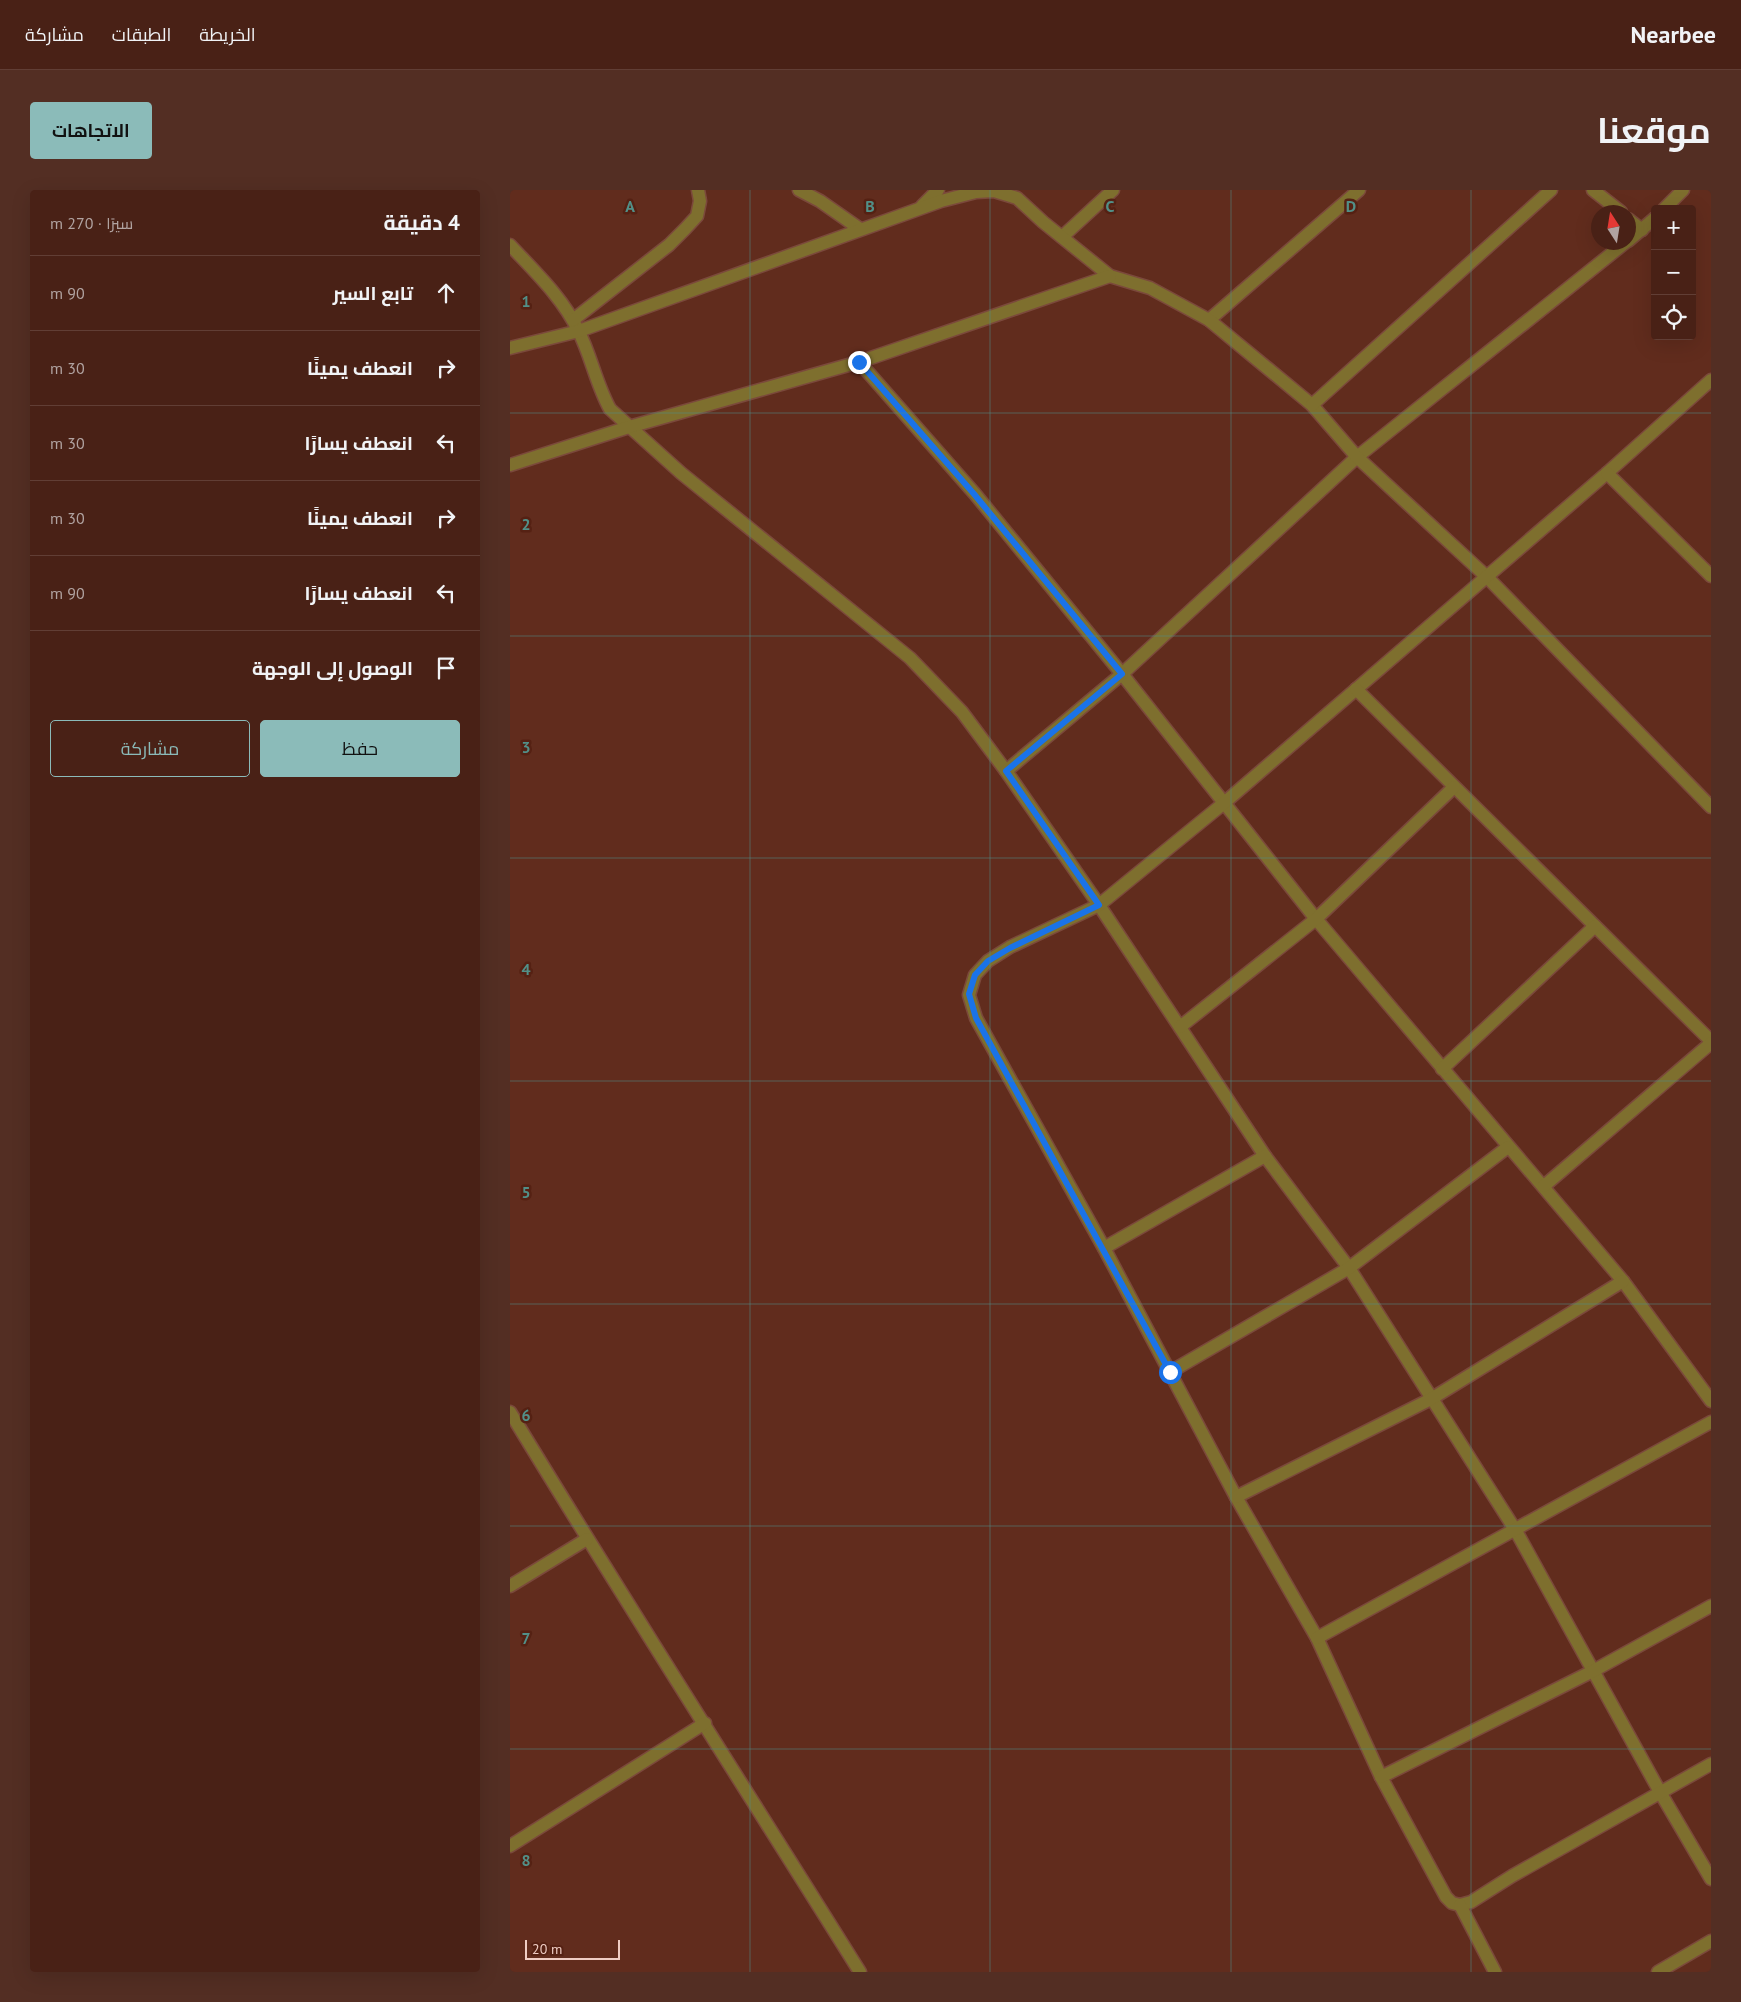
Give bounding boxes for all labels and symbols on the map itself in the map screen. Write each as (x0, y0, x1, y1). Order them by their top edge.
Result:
text: A (625, 196, 635, 216)
text: B (865, 196, 875, 216)
text: C (1106, 196, 1115, 216)
text: D (1346, 196, 1356, 216)
north arrow (1591, 205, 1636, 250)
text: 1 (521, 291, 531, 311)
route end (848, 351, 871, 374)
text: 2 (521, 514, 531, 534)
text: 3 (521, 737, 531, 757)
text: 4 (521, 959, 531, 979)
text: 5 (521, 1182, 531, 1202)
route start (1159, 1361, 1182, 1384)
text: 6 (521, 1405, 531, 1425)
text: 7 (521, 1628, 531, 1648)
text: 8 (521, 1850, 531, 1870)
scale bar (525, 1937, 620, 1960)

